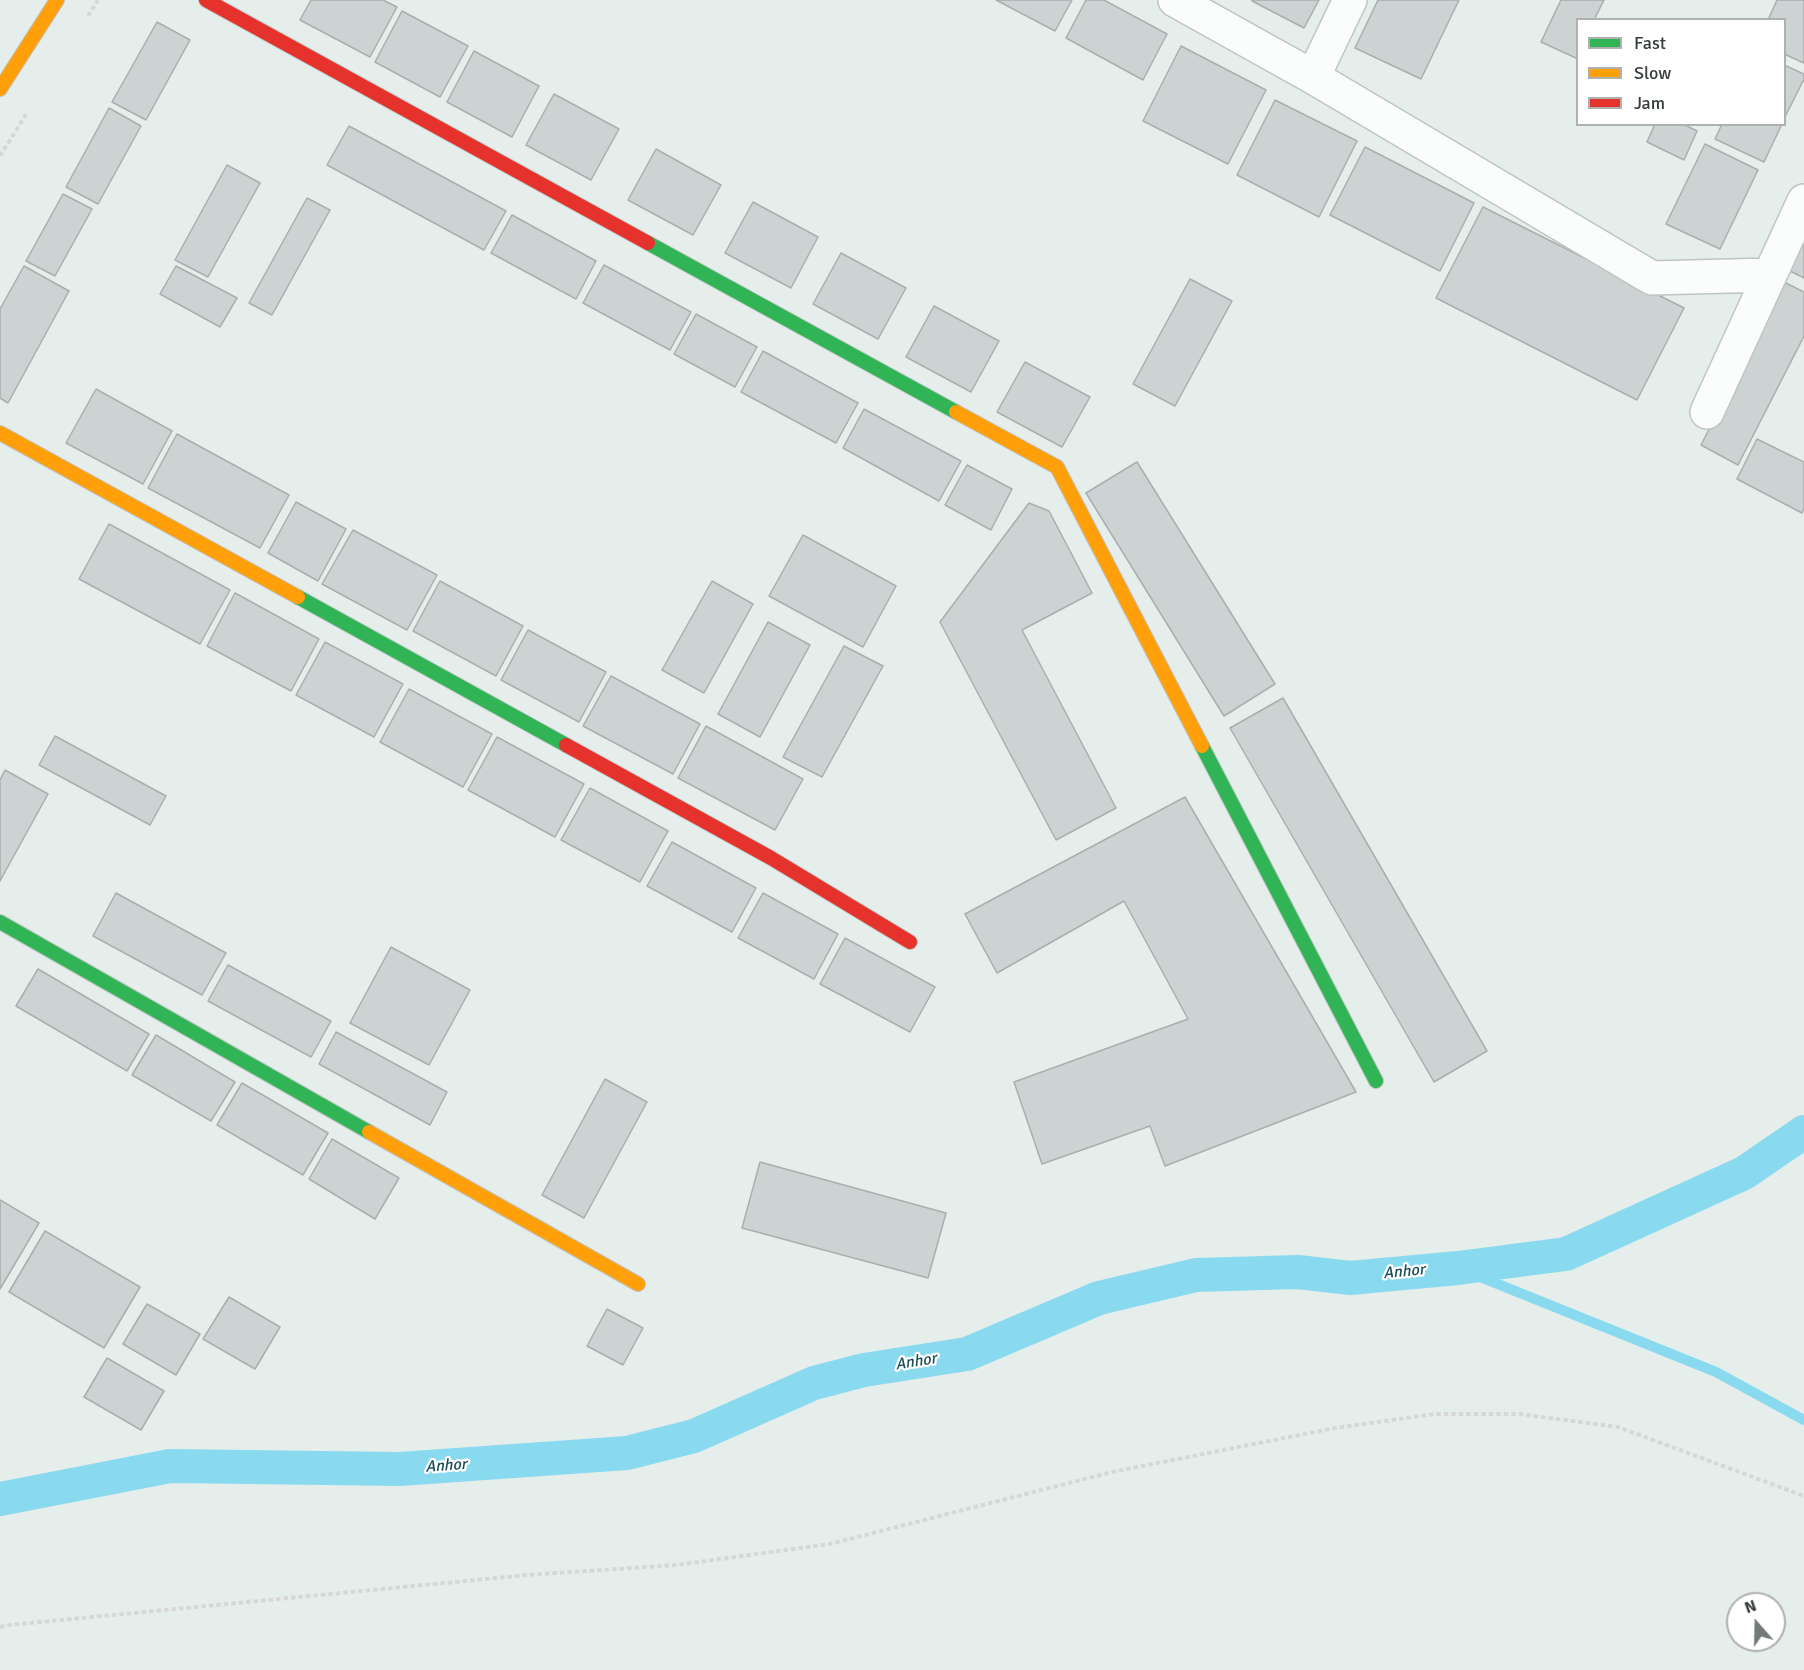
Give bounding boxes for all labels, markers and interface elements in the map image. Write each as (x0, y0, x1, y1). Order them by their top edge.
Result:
legend (1576, 18, 1786, 126)
text: Fast (1634, 32, 1666, 54)
text: Slow (1634, 62, 1671, 84)
text: Jam (1634, 92, 1665, 114)
water label: Anhor (1382, 1260, 1426, 1284)
water label: Anhor (894, 1349, 938, 1375)
water label: Anhor (425, 1455, 467, 1477)
north arrow (1726, 1592, 1786, 1652)
text: N (1742, 1596, 1759, 1618)

